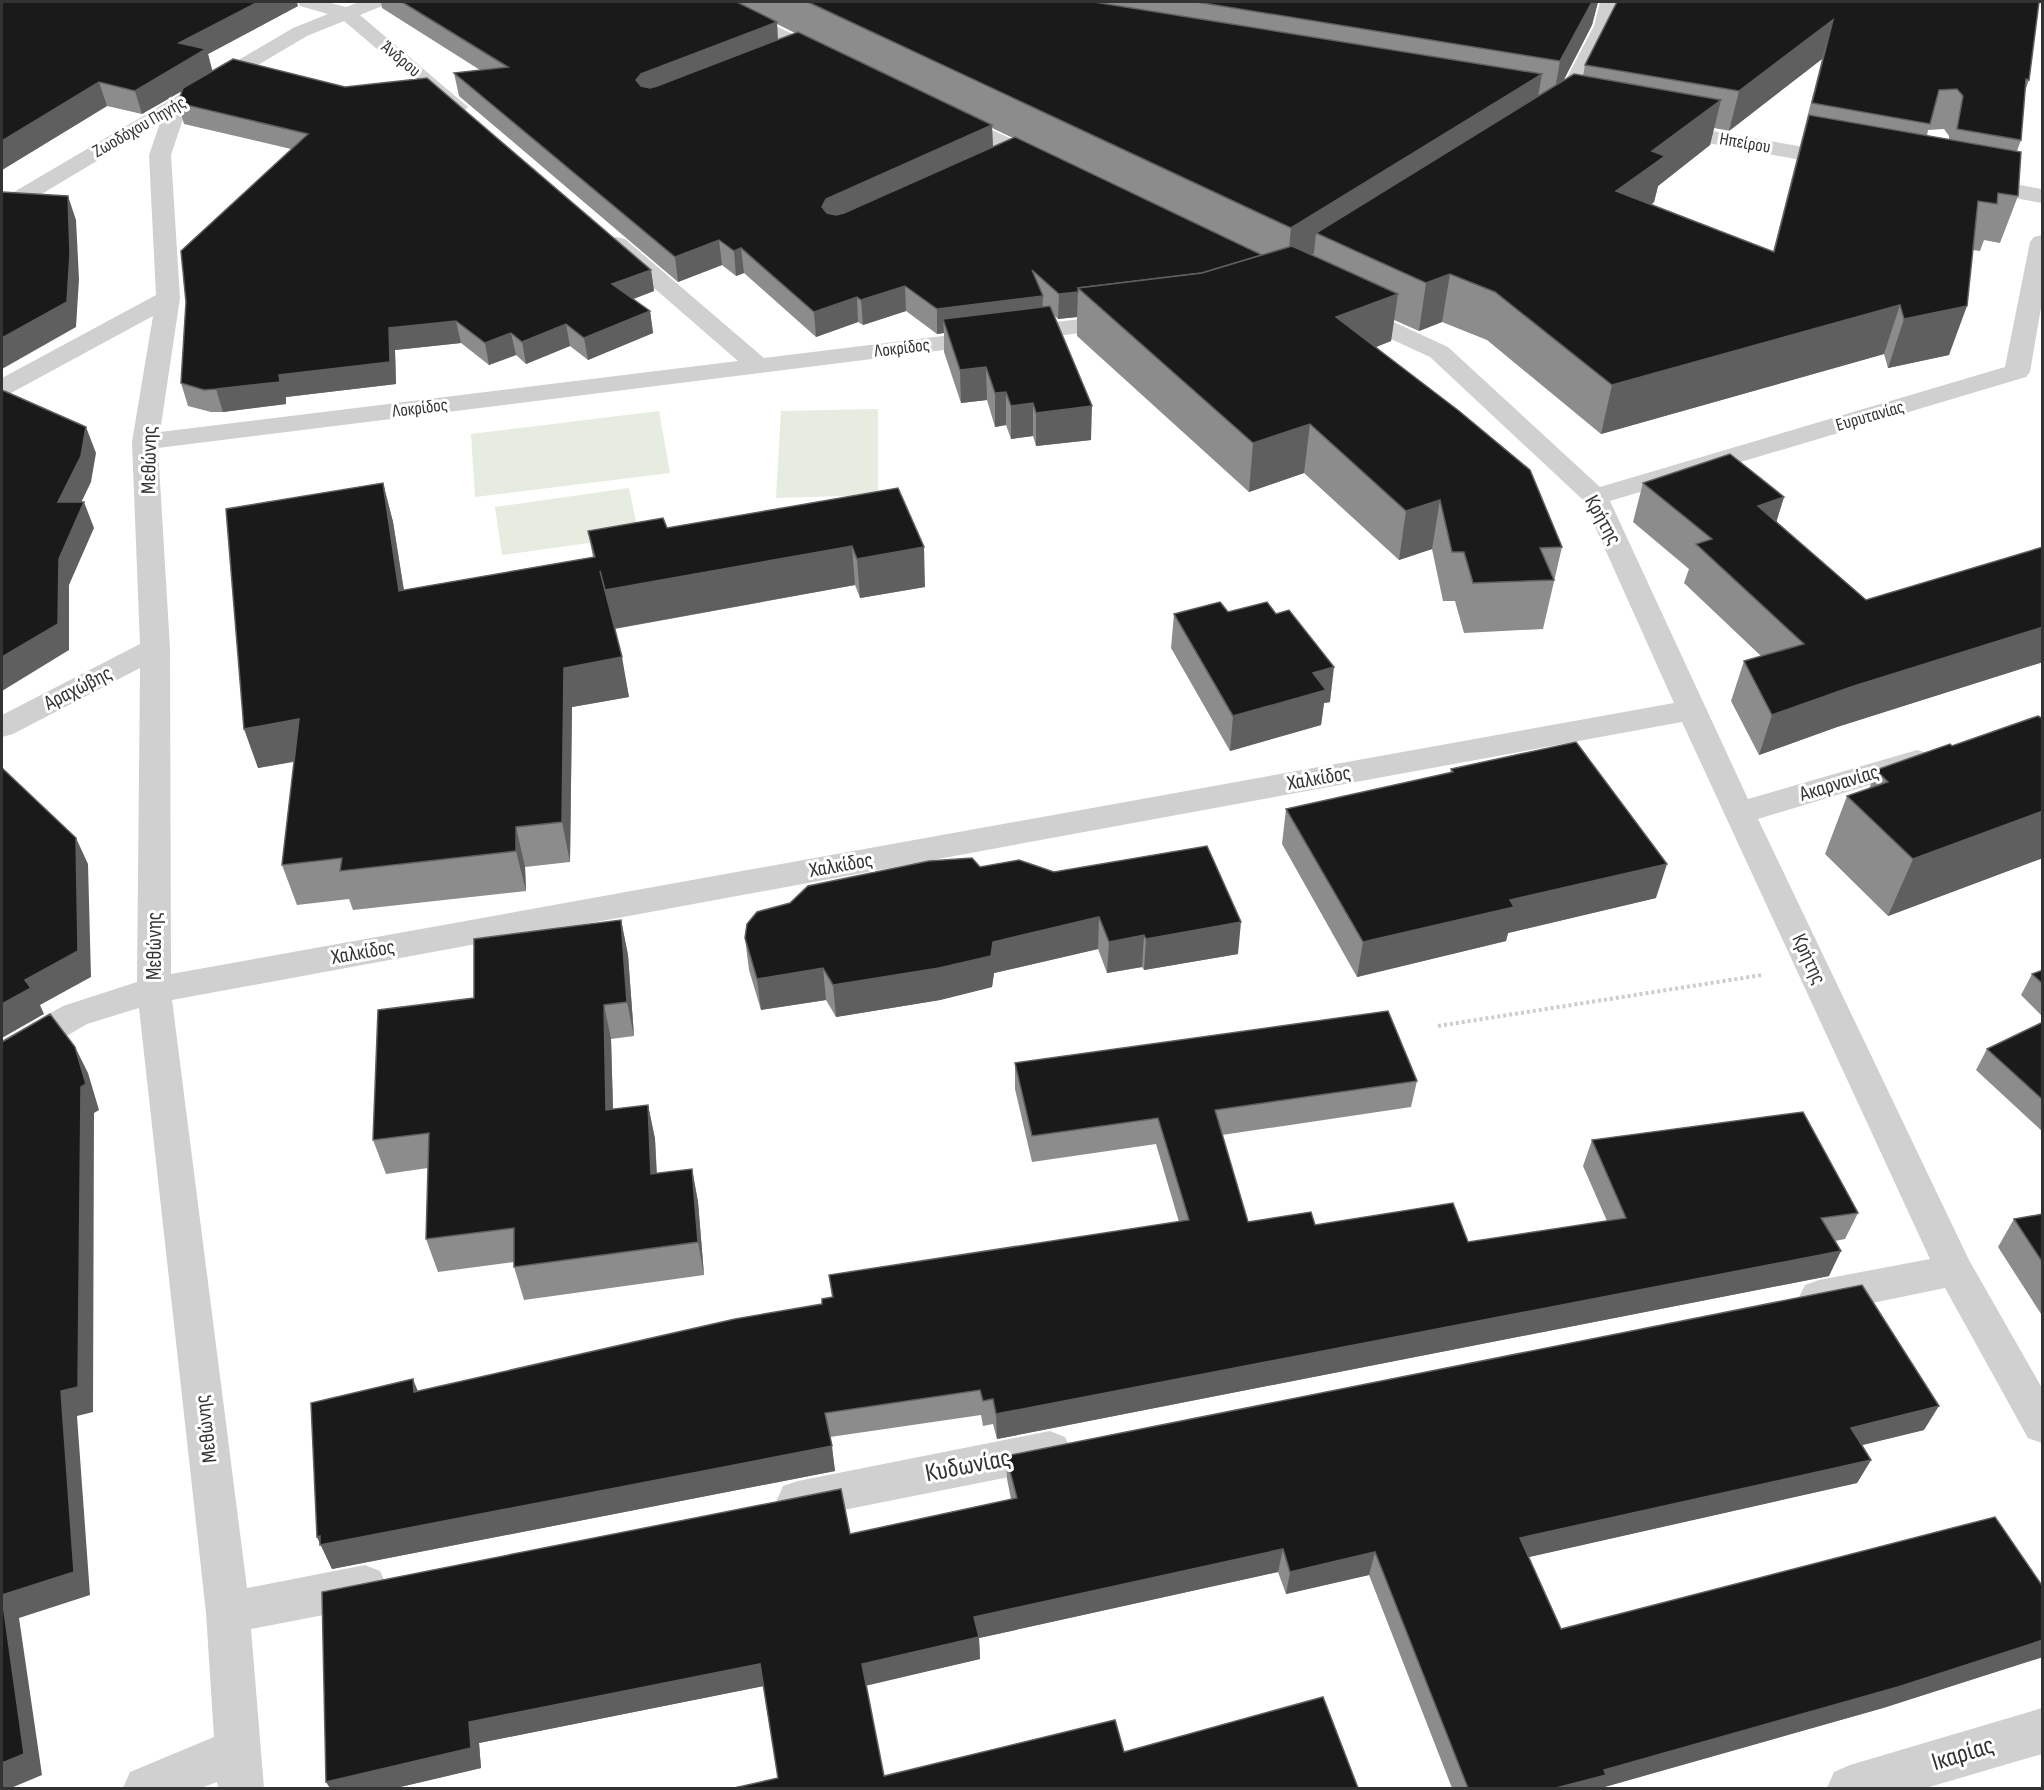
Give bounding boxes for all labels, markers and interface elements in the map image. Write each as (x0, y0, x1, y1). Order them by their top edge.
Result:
street label: Άνδρου (377, 37, 425, 81)
street label: Ζωοδόχου Πηγής (89, 92, 189, 162)
street label: Ηπείρου (1718, 128, 1772, 158)
street label: Λοκρίδος (872, 334, 931, 362)
street label: Λοκρίδος (390, 394, 449, 422)
street label: Ευρυτανίας (1833, 396, 1907, 436)
street label: Μεθώνης (136, 426, 162, 494)
street label: Κρήτης (1579, 491, 1627, 549)
street label: Αραχώβης (39, 660, 116, 716)
street label: Ακαρνανίας (1795, 759, 1882, 807)
street label: Χαλκίδος (1284, 760, 1353, 796)
street label: Χαλκίδος (806, 847, 875, 883)
street label: Μεθώνης (142, 912, 167, 980)
street label: Κρήτης (1786, 930, 1832, 988)
street label: Χαλκίδος (328, 934, 397, 970)
street label: Μεθώνης (189, 1394, 223, 1464)
street label: Κυδωνίας (923, 1443, 1013, 1489)
street label: Ικαρίας (1928, 1730, 1998, 1778)

